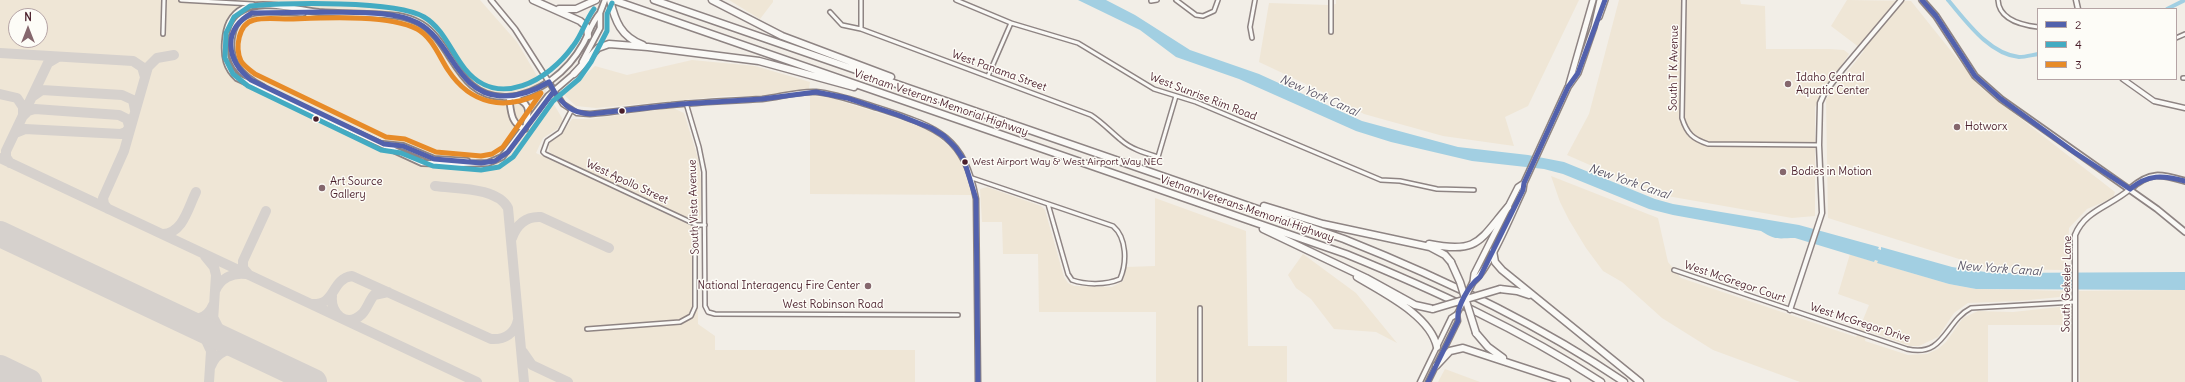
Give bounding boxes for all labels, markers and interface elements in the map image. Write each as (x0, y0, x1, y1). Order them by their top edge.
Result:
north arrow (8, 8, 48, 48)
legend (2037, 8, 2177, 80)
text: N (24, 10, 32, 24)
text: 2 (2075, 17, 2082, 32)
street label: South T K Avenue (1667, 25, 1681, 111)
text: 4 (2075, 37, 2082, 52)
street label: West Panama Street (950, 48, 1048, 94)
text: 3 (2075, 57, 2082, 72)
street label: Vietnam Veterans Memorial Highway (852, 67, 1030, 139)
street label: West Sunrise Rim Road (1148, 70, 1258, 124)
place label: Idaho Central Aquatic Center (1796, 71, 1869, 97)
water label: New York Canal (1277, 72, 1361, 120)
marker: Idaho Central Aquatic Center (1783, 79, 1793, 89)
unlabelled marker (617, 106, 627, 116)
unlabelled marker (311, 114, 321, 124)
place label: Hotworx (1965, 120, 2007, 134)
marker: Hotworx (1952, 122, 1962, 132)
place label: West Airport Way & West Airport Way NEC (972, 156, 1163, 168)
street label: West Apollo Street (584, 157, 670, 207)
marker: West Airport Way & West Airport Way NEC (960, 157, 970, 167)
street label: South Vista Avenue (686, 159, 702, 255)
water label: New York Canal (1587, 161, 1671, 203)
place label: Bodies in Motion (1791, 165, 1872, 179)
marker: Bodies in Motion (1778, 167, 1788, 177)
street label: Vietnam Veterans Memorial Highway (1158, 173, 1336, 245)
place label: Art Source Gallery (330, 175, 382, 201)
marker: Art Source Gallery (317, 183, 327, 193)
street label: South Gekeler Lane (2060, 236, 2074, 332)
street label: West McGregor Court (1682, 258, 1788, 306)
water label: New York Canal (1956, 259, 2042, 279)
place label: National Interagency Fire Center (698, 279, 860, 293)
marker: National Interagency Fire Center (863, 281, 873, 291)
street label: West Robinson Road (783, 298, 883, 312)
street label: West McGregor Drive (1808, 301, 1912, 345)

